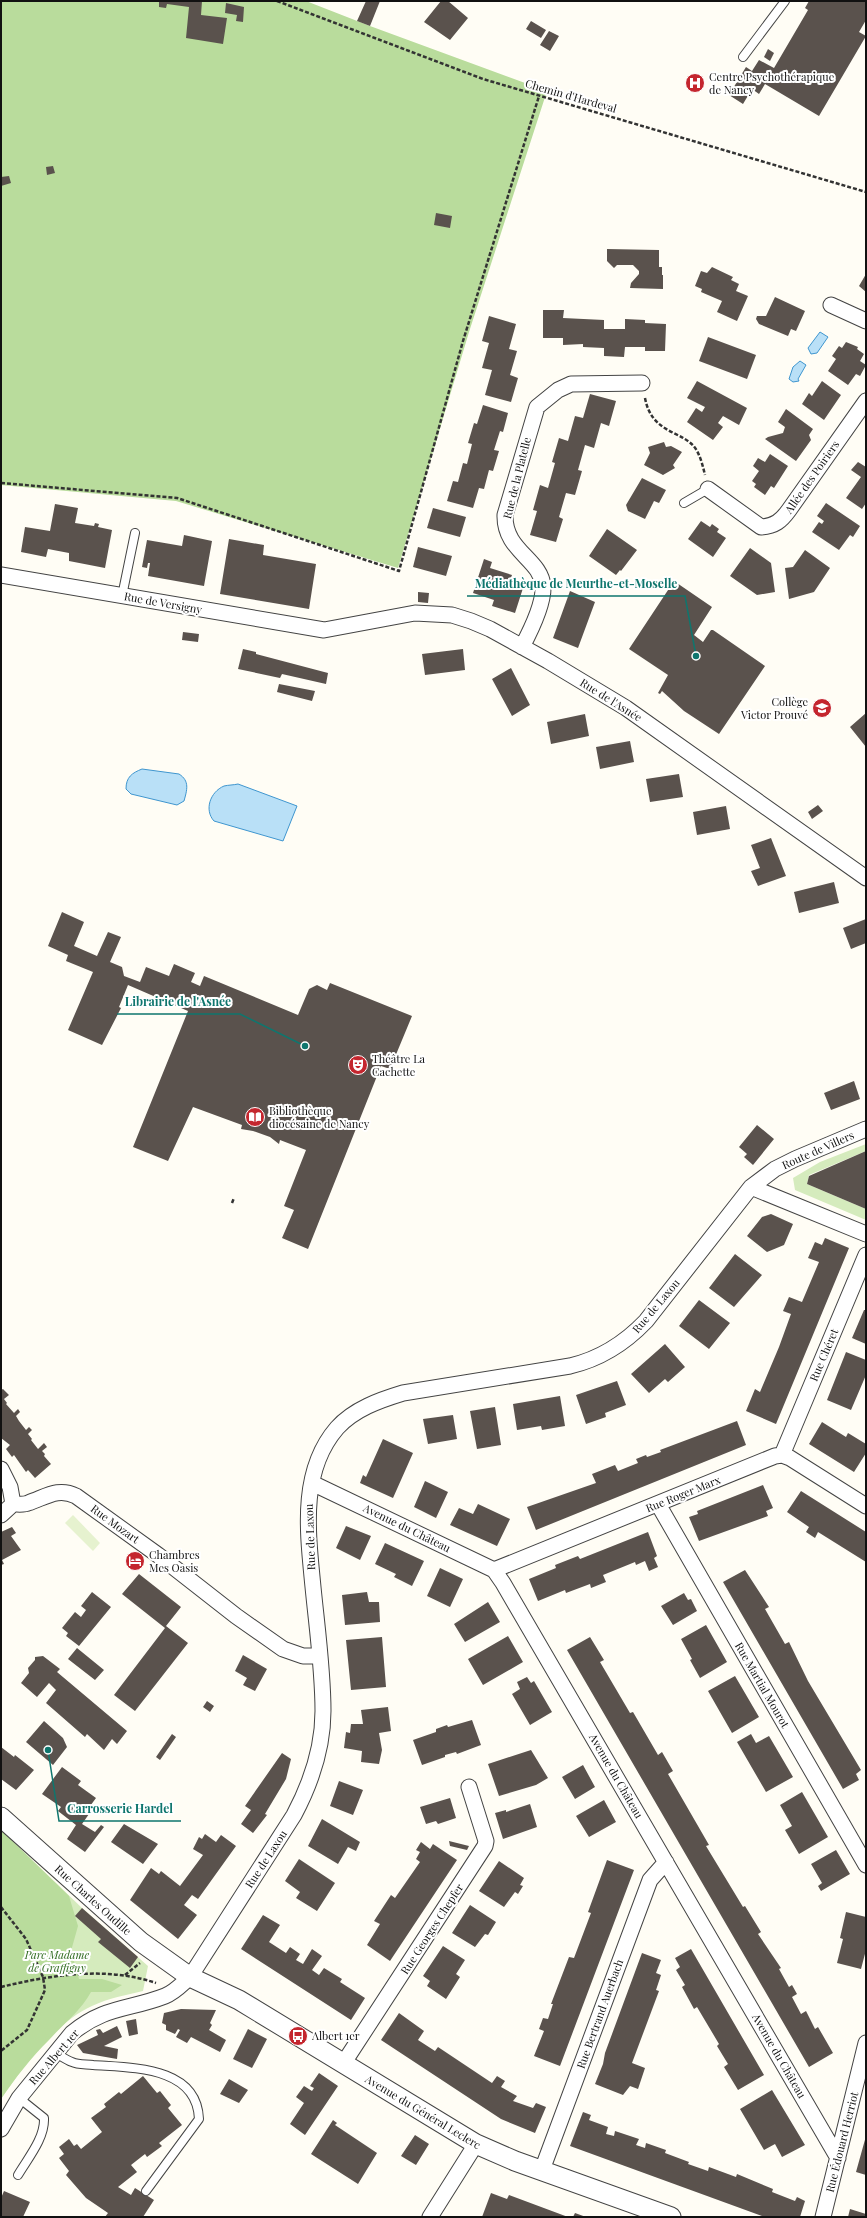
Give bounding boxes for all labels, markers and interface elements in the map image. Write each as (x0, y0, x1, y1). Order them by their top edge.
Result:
place label: Centre Psychothérapique de Nancy (709, 69, 835, 97)
hospital icon: Centre Psychothérapique de Nancy (684, 72, 706, 94)
street label: Chemin d'Hardeval (524, 75, 619, 116)
street label: Rue de la Platelle (499, 435, 534, 520)
street label: Allée des Poiriers (780, 437, 842, 517)
callout: Médiathèque de Meurthe-et-Moselle (467, 572, 685, 596)
text: Médiathèque de Meurthe-et-Moselle (475, 575, 677, 591)
street label: Rue de Versigny (123, 588, 204, 617)
street label: Rue de l'Asnée (577, 675, 645, 725)
place label: Collège Victor Prouvé (740, 694, 808, 722)
school or university icon: Collège Victor Prouvé (811, 697, 833, 719)
callout: Librairie de l'Asnée (117, 990, 240, 1014)
text: Librairie de l'Asnée (125, 993, 231, 1009)
place label: Théâtre La Cachette (372, 1051, 426, 1079)
theatre icon: Théâtre La Cachette (347, 1054, 369, 1076)
place label: Bibliothèque diocésaine de Nancy (269, 1103, 370, 1131)
library icon: Bibliothèque diocésaine de Nancy (244, 1106, 266, 1128)
street label: Route de Villers (779, 1127, 856, 1172)
street label: Rue de Laxou (629, 1275, 683, 1336)
street label: Rue Chéret (806, 1326, 841, 1383)
street label: Rue Roger Marx (643, 1472, 723, 1515)
street label: Avenue du Château (360, 1499, 454, 1555)
street label: Rue Mozart (88, 1501, 143, 1546)
street label: Rue de Laxou (301, 1503, 318, 1570)
place label: Chambres Mes Oasis (149, 1547, 200, 1575)
hotel icon: Chambres Mes Oasis (124, 1550, 146, 1572)
street label: Rue Martial Mourot (732, 1639, 793, 1730)
street label: Avenue du Château (586, 1730, 647, 1821)
callout: Carrosserie Hardel (59, 1797, 181, 1821)
text: Carrosserie Hardel (67, 1800, 173, 1816)
street label: Rue de Laxou (241, 1826, 290, 1891)
street label: Rue Charles Oudille (52, 1861, 135, 1938)
street label: Rue Georges Chepfer (397, 1881, 466, 1977)
park label: Parc Madame de Graffigny (24, 1947, 90, 1975)
street label: Rue Bertrand Auerbach (573, 1957, 627, 2071)
street label: Avenue du Château (749, 2010, 810, 2101)
bus stop icon: Albert 1er (287, 2025, 309, 2047)
street label: Rue Albert 1er (25, 2026, 82, 2088)
place label: Albert 1er (311, 2028, 360, 2043)
street label: Avenue du Général Leclerc (362, 2071, 484, 2152)
street label: Rue Édouard Herriot (822, 2090, 861, 2194)

